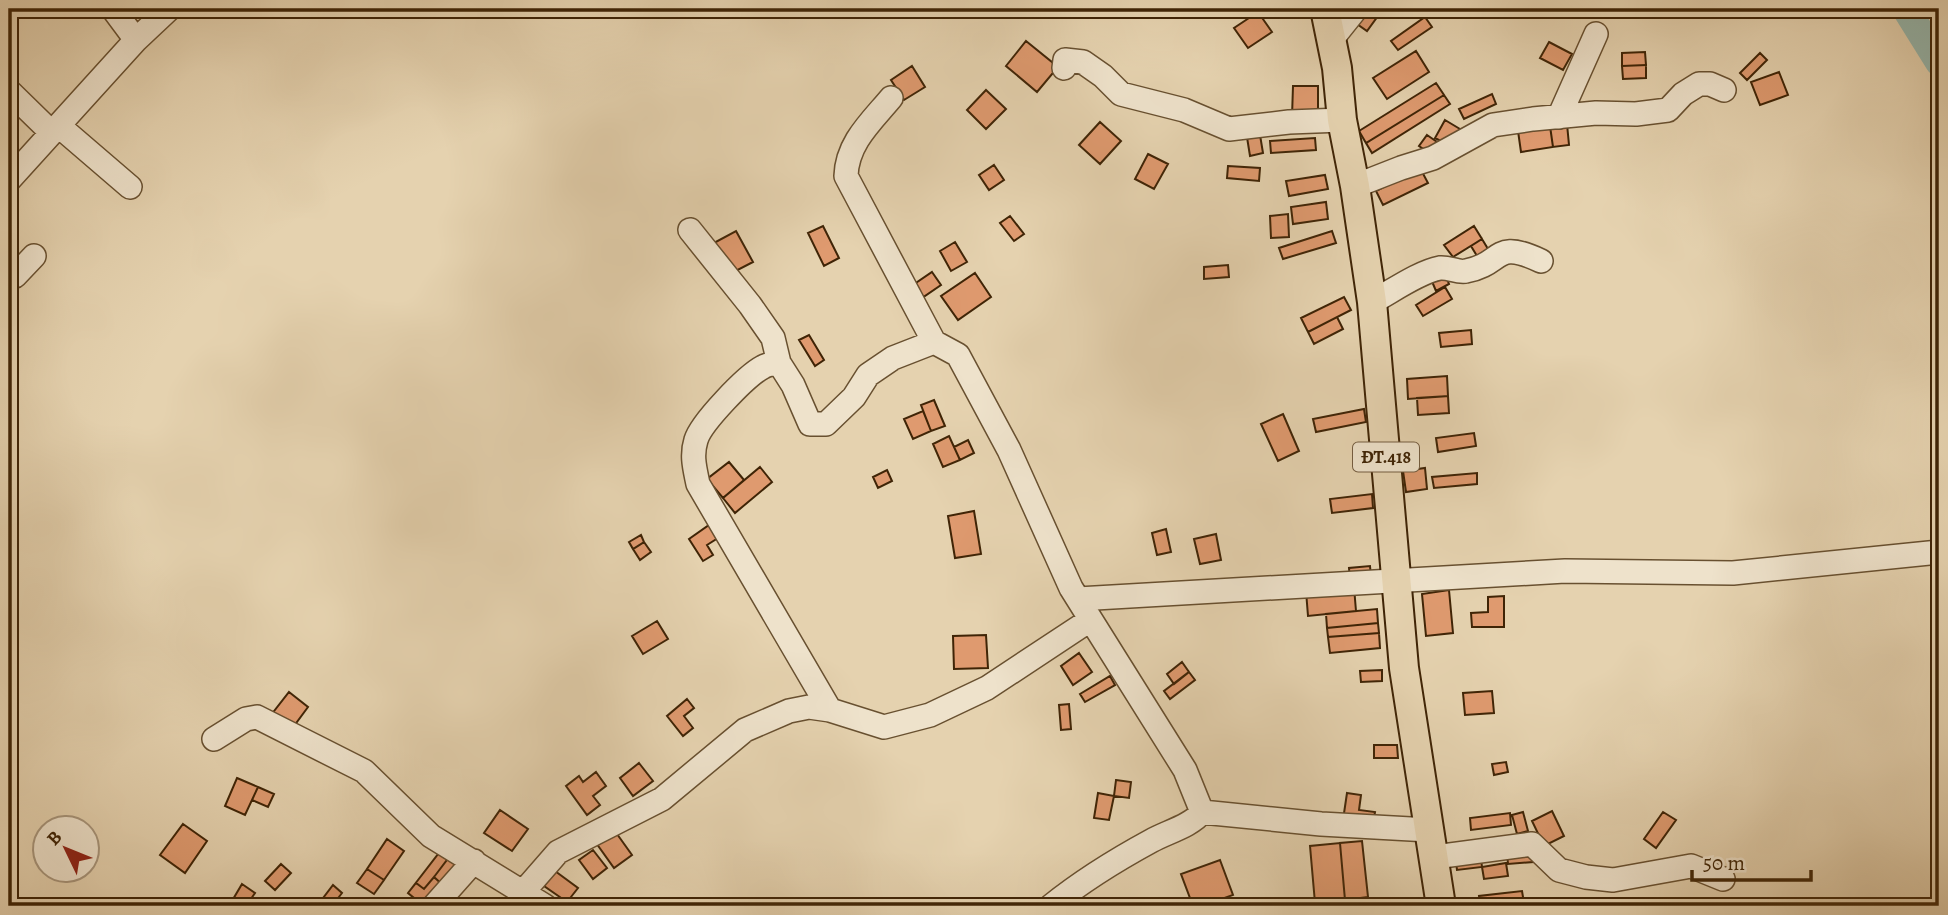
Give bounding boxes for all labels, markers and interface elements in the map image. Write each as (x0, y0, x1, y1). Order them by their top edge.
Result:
road number: ĐT.418 (1353, 443, 1419, 472)
north arrow (32, 814, 102, 884)
text: B (41, 825, 68, 851)
scale bar (1692, 838, 1812, 882)
text: 50 m (1703, 849, 1745, 877)

